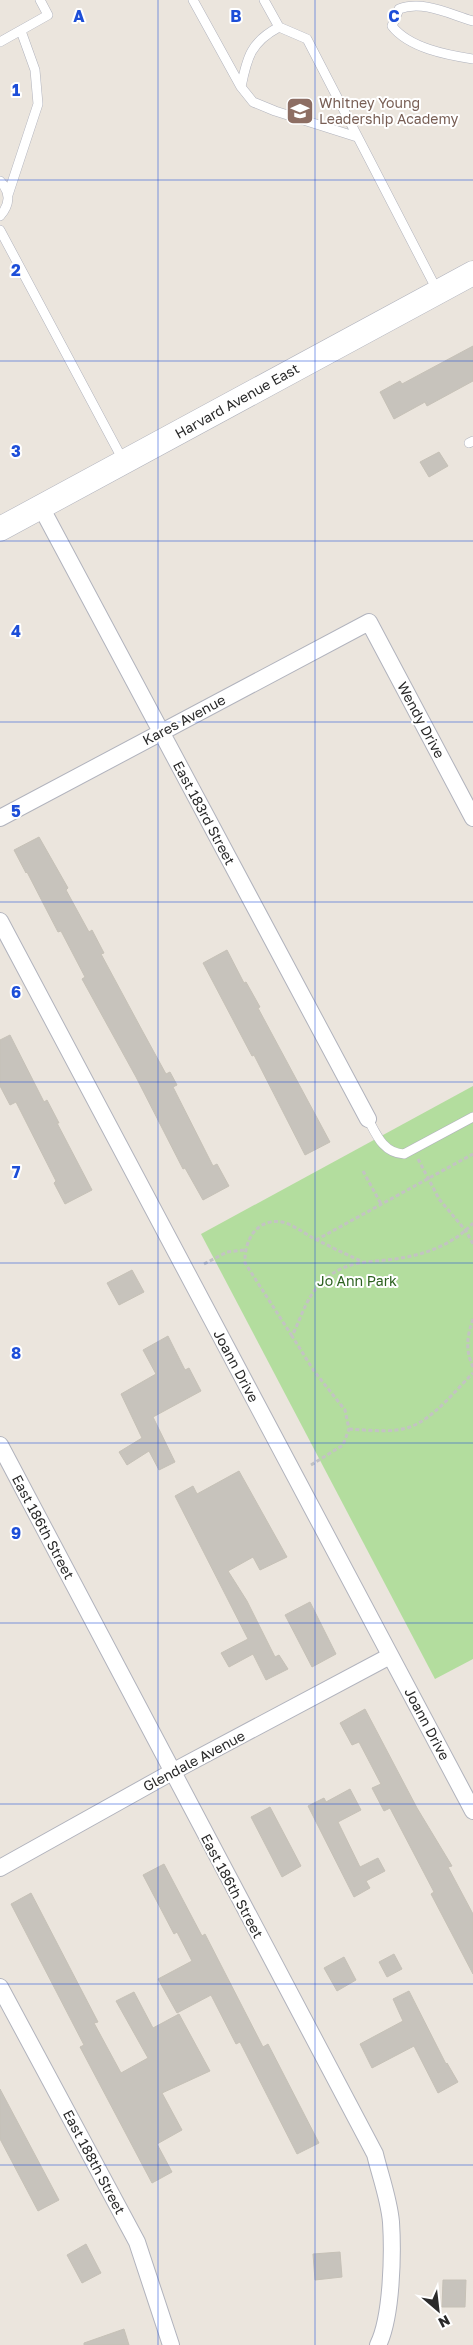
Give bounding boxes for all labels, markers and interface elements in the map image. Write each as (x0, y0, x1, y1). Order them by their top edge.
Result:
text: A (73, 6, 85, 26)
text: B (230, 6, 242, 26)
text: C (388, 6, 400, 26)
text: 1 (12, 80, 20, 100)
place label: Whitney Young Leadership Academy (319, 94, 459, 127)
school or university icon: Whitney Young Leadership Academy (285, 96, 315, 126)
text: 2 (11, 260, 21, 280)
street label: Harvard Avenue East (172, 359, 302, 442)
text: 3 (11, 441, 21, 461)
text: 4 (11, 621, 21, 641)
street label: Wendy Drive (394, 679, 449, 761)
street label: Kares Avenue (140, 691, 228, 748)
street label: East 183rd Street (170, 758, 239, 868)
text: 5 (11, 801, 21, 821)
text: 6 (11, 982, 21, 1002)
text: 7 (12, 1162, 21, 1182)
park label: Jo Ann Park (317, 1272, 397, 1289)
street label: Joann Drive (210, 1327, 263, 1405)
text: 8 (11, 1343, 21, 1363)
street label: East 186th Street (9, 1472, 78, 1582)
text: 9 (11, 1523, 21, 1543)
street label: Joann Drive (401, 1685, 454, 1763)
street label: Glendale Avenue (140, 1727, 248, 1795)
street label: East 186th Street (198, 1831, 267, 1941)
street label: East 188th Street (60, 2107, 129, 2217)
north arrow (413, 2285, 463, 2335)
text: N (436, 2312, 453, 2332)

